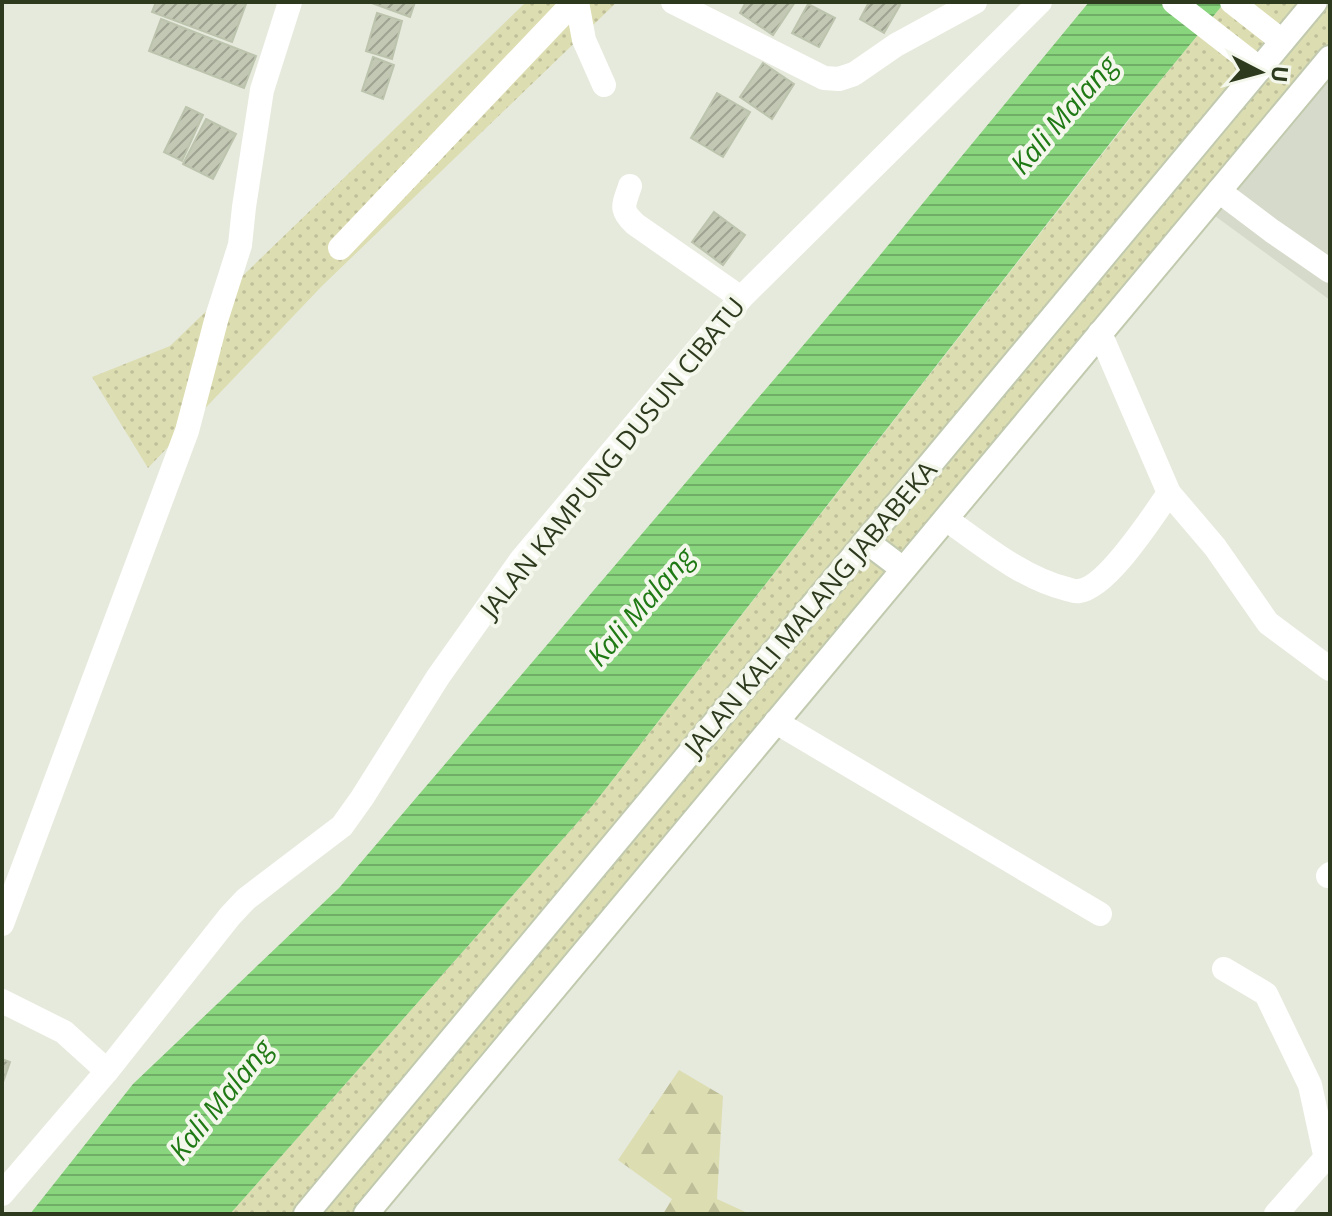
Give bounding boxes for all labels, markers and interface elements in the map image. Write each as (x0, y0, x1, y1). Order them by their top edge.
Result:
north arrow (1220, 32, 1300, 112)
water label: Kali Malang (1001, 45, 1126, 181)
text: U (1265, 64, 1297, 84)
street label: JALAN KAMPUNG DUSUN CIBATU (469, 289, 753, 627)
street label: JALAN KALI MALANG JABABEKA (674, 452, 945, 766)
water label: Kali Malang (578, 537, 703, 673)
water label: Kali Malang (159, 1029, 282, 1168)

